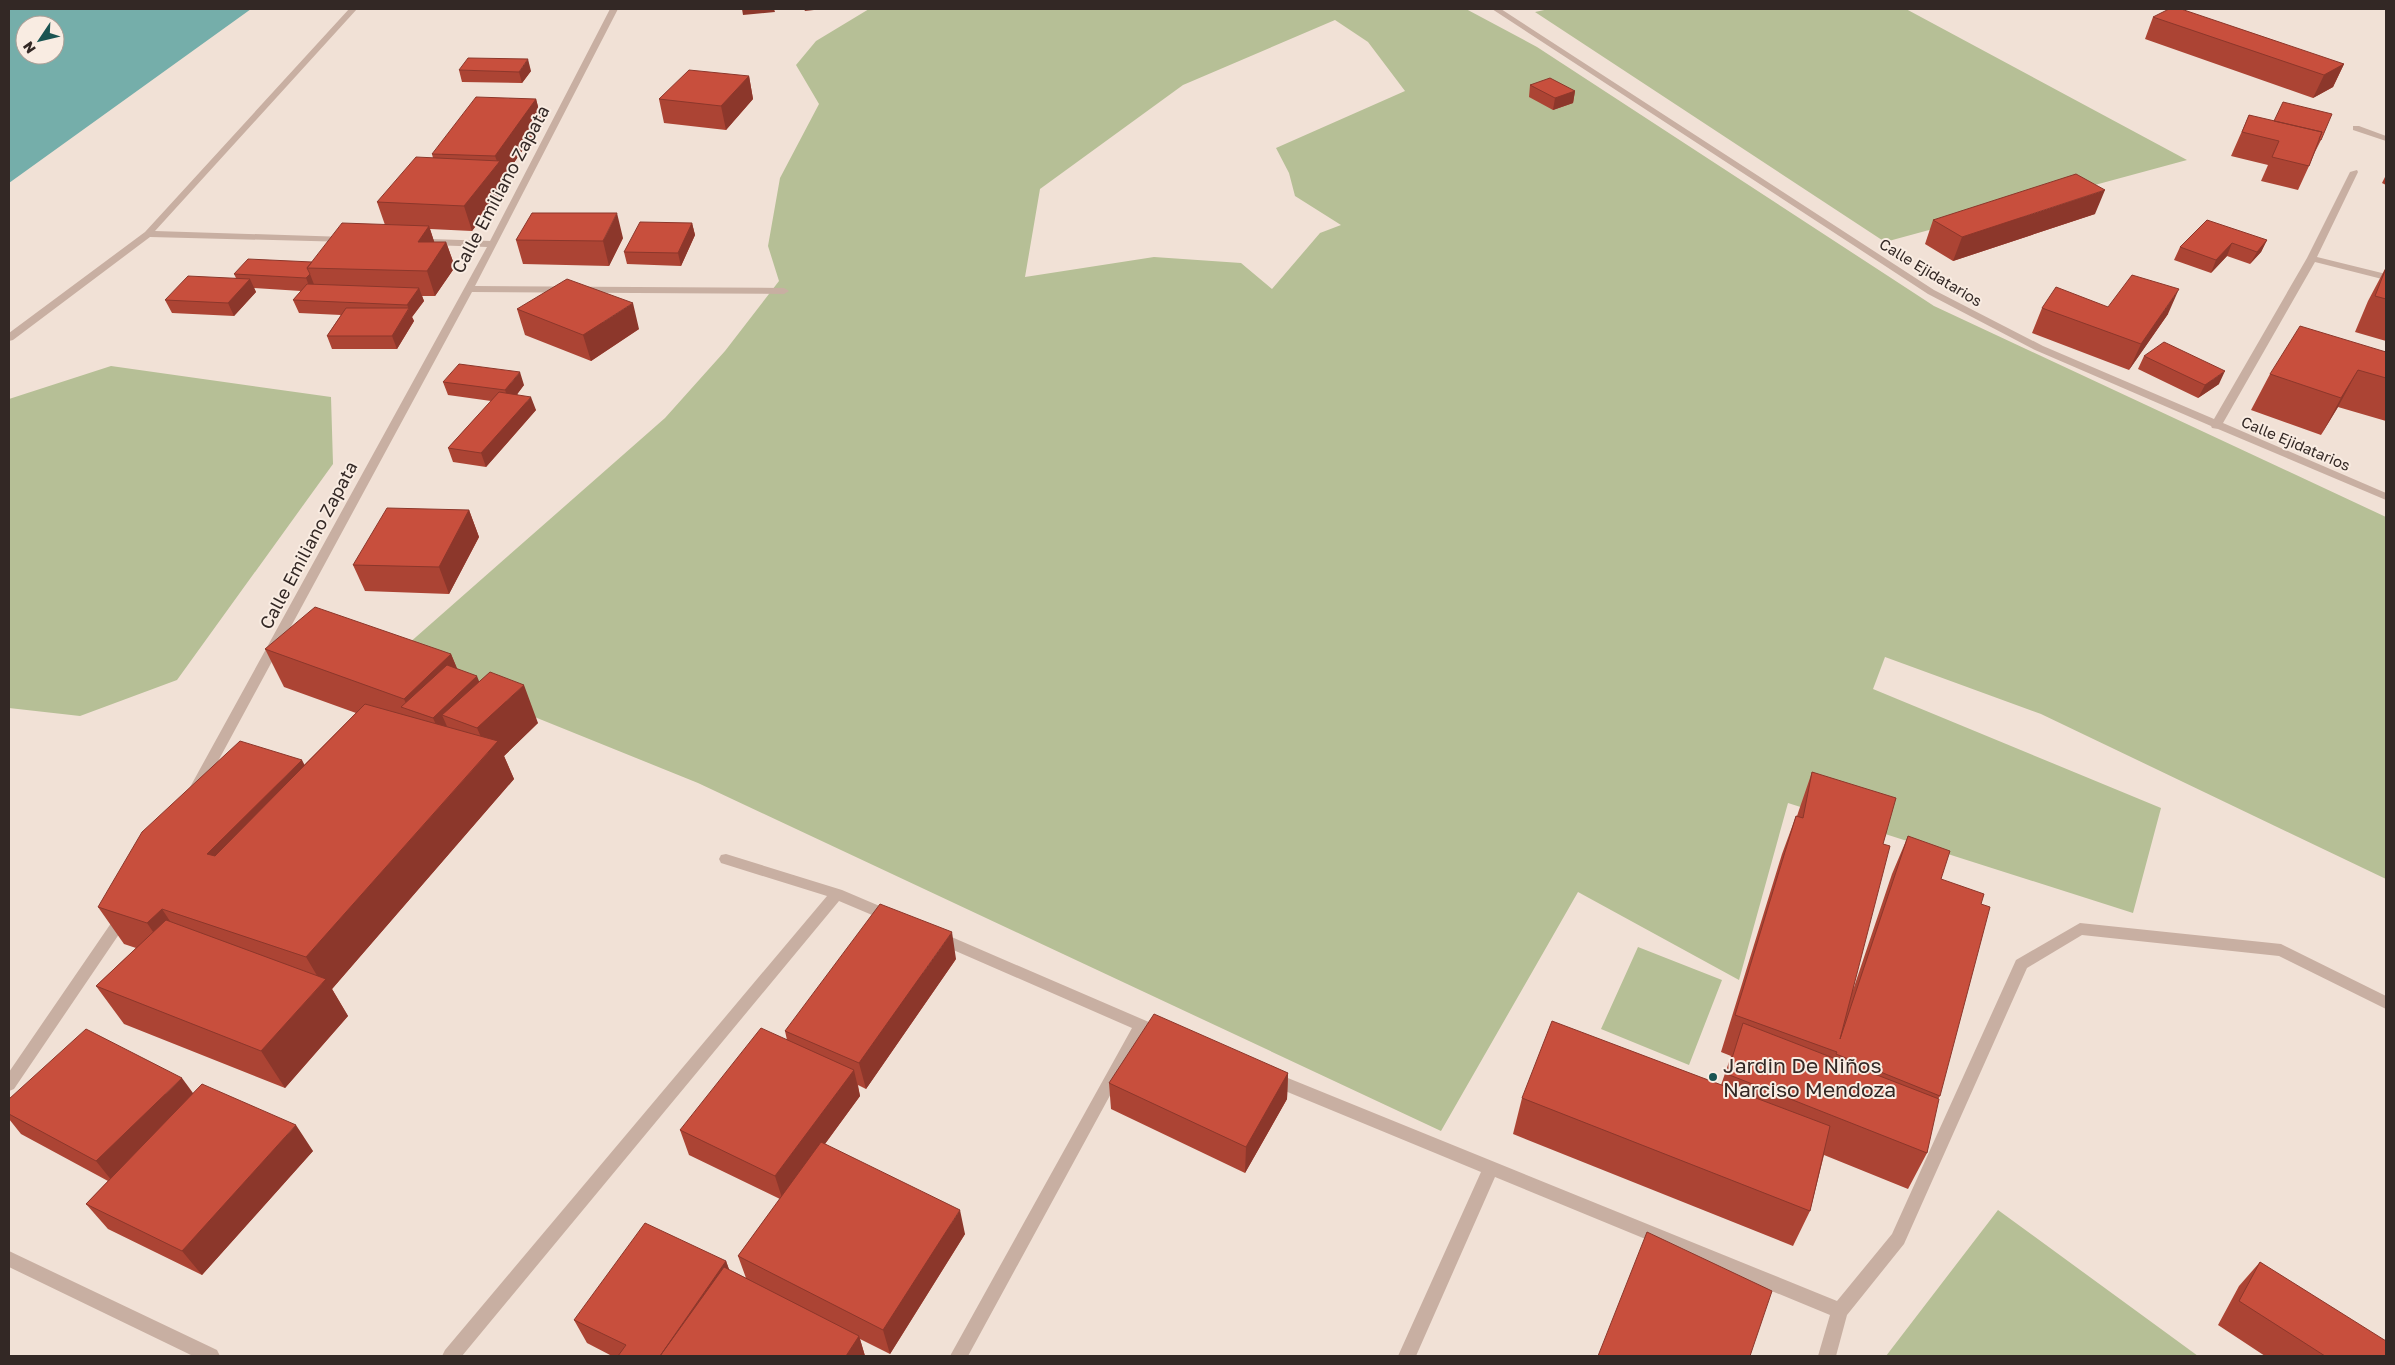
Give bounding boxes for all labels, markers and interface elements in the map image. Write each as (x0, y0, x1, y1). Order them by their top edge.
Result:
north arrow (15, 15, 65, 65)
text: N (19, 39, 39, 57)
street label: Calle Emiliano Zapata (446, 101, 554, 277)
street label: Calle Ejidatarios (1876, 234, 1986, 310)
street label: Calle Ejidatarios (2239, 412, 2353, 474)
street label: Calle Emiliano Zapata (254, 457, 362, 633)
place label: Jardin De Niños Narciso Mendoza (1723, 1052, 1896, 1102)
marker: Jardin De Niños Narciso Mendoza (1707, 1071, 1719, 1083)

